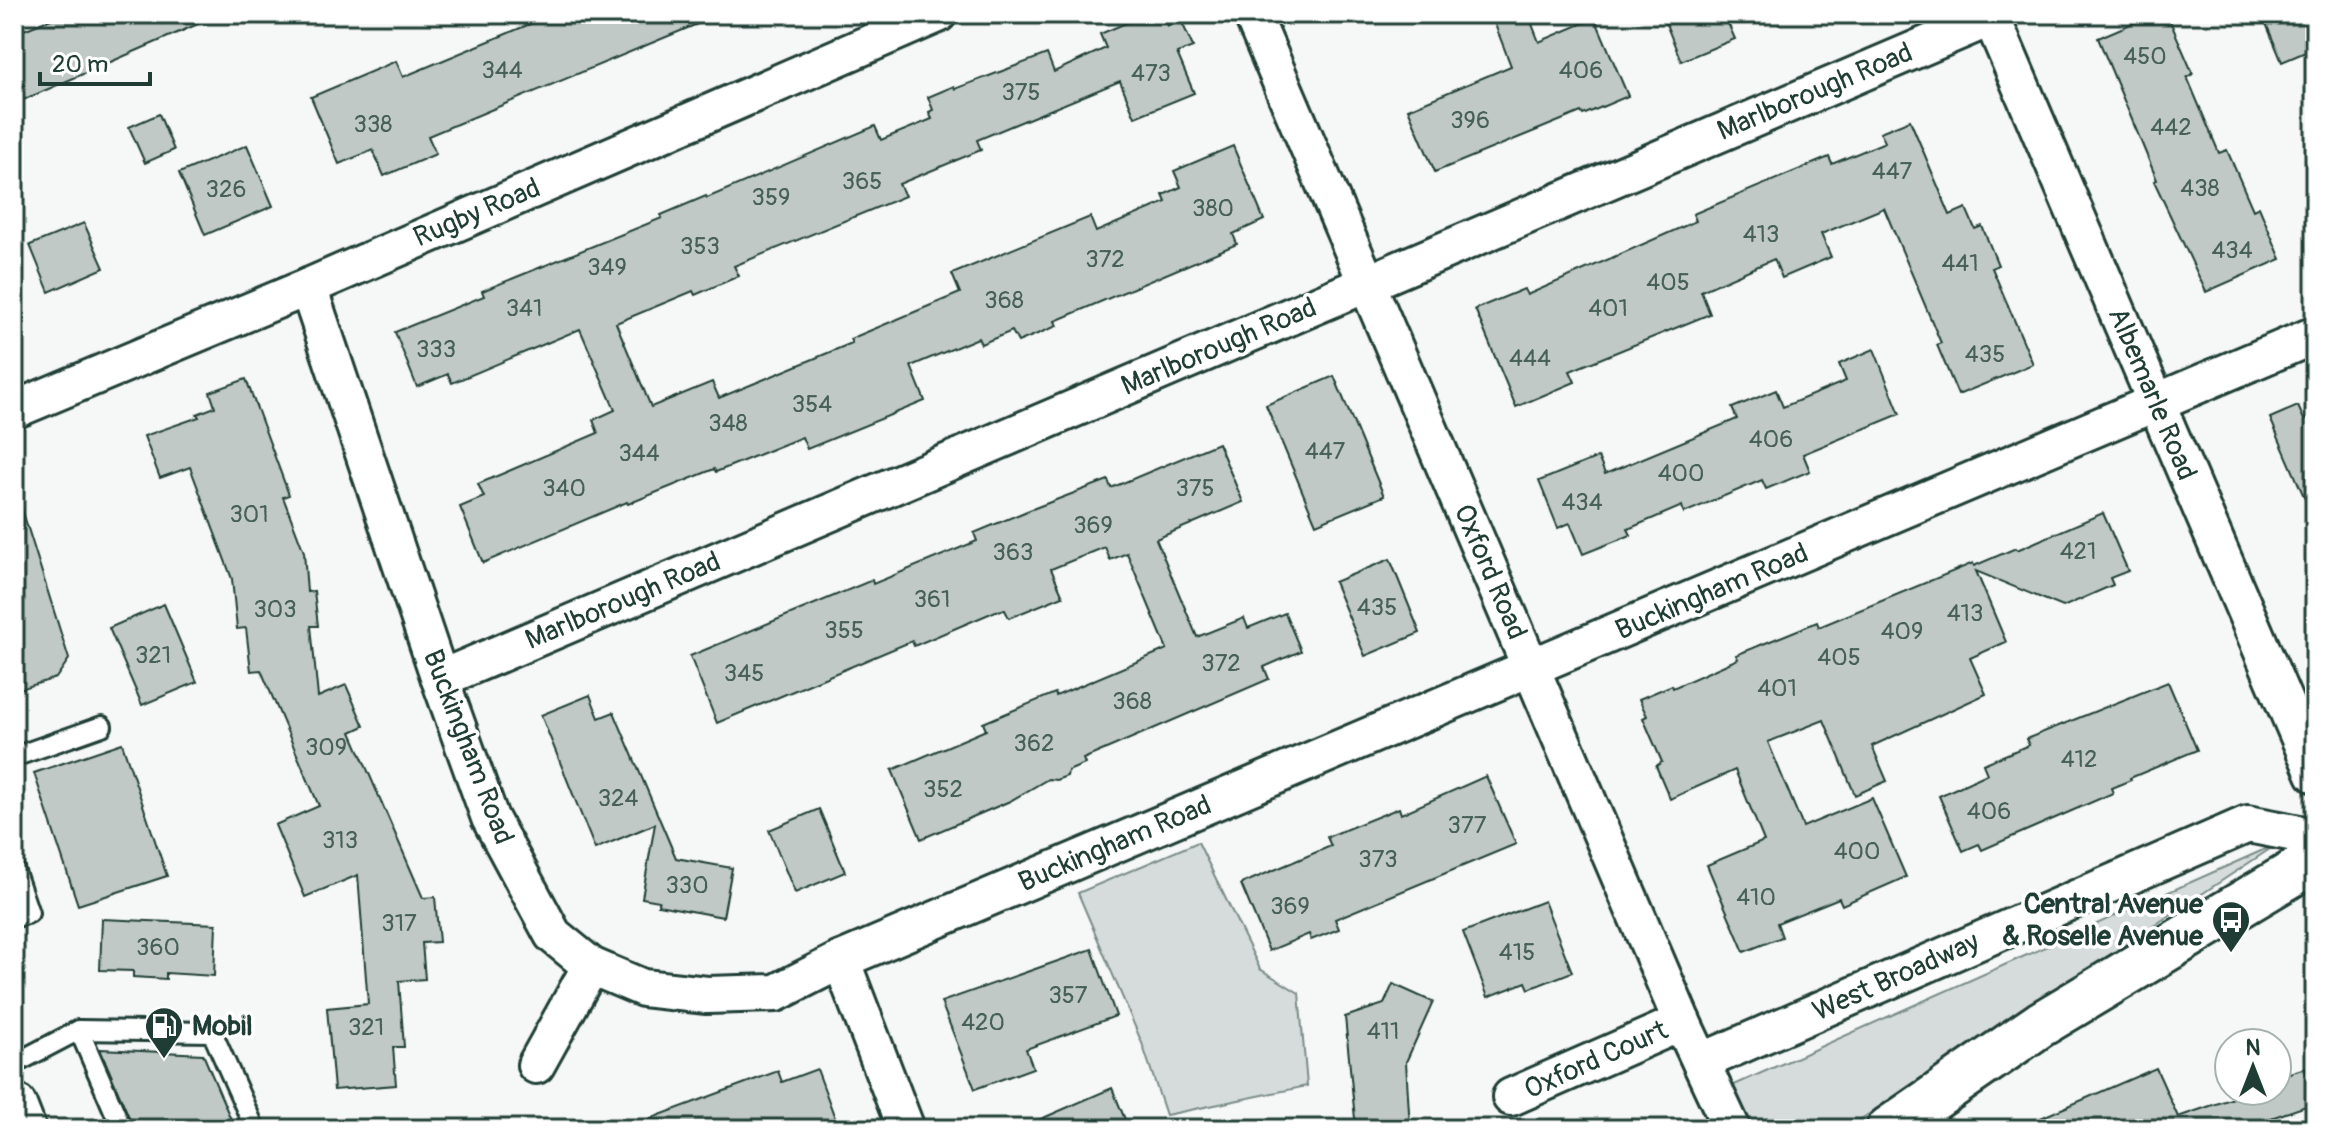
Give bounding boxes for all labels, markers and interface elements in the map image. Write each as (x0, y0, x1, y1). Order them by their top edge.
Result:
street label: Marlborough Road (1712, 35, 1918, 149)
scale bar (40, 36, 150, 86)
house number: 450 (2123, 42, 2167, 71)
text: 20 m (52, 50, 108, 79)
house number: 344 (481, 56, 523, 85)
house number: 406 (1559, 56, 1603, 85)
house number: 473 (1131, 59, 1171, 88)
house number: 375 (1001, 78, 1041, 107)
house number: 396 (1450, 106, 1490, 135)
house number: 338 (354, 110, 392, 139)
house number: 442 (2150, 113, 2192, 142)
house number: 447 (1872, 157, 1913, 186)
house number: 365 (842, 167, 882, 196)
street label: Rugby Road (408, 171, 546, 255)
house number: 438 (2180, 174, 2220, 203)
house number: 326 (206, 175, 246, 204)
house number: 359 (752, 183, 790, 212)
house number: 380 (1192, 194, 1234, 223)
house number: 413 (1743, 220, 1779, 249)
house number: 353 (680, 232, 720, 261)
house number: 434 (2211, 236, 2253, 265)
house number: 372 (1085, 245, 1125, 274)
house number: 441 (1941, 249, 1979, 278)
house number: 349 (587, 253, 627, 282)
house number: 405 (1646, 268, 1690, 297)
house number: 368 (984, 286, 1024, 315)
street label: Marlborough Road (1116, 290, 1322, 404)
house number: 341 (506, 294, 542, 323)
house number: 401 (1588, 294, 1628, 323)
street label: Albemarle Road (2100, 302, 2204, 486)
house number: 333 (416, 335, 456, 364)
house number: 435 (1965, 340, 2005, 369)
house number: 444 (1509, 344, 1551, 373)
house number: 354 (792, 390, 832, 419)
house number: 348 (708, 409, 748, 438)
house number: 406 (1749, 425, 1793, 454)
house number: 447 (1305, 437, 1346, 466)
house number: 344 (618, 439, 660, 468)
house number: 400 (1658, 459, 1704, 488)
house number: 340 (542, 474, 586, 503)
house number: 375 (1175, 474, 1215, 503)
house number: 434 (1561, 488, 1603, 517)
street label: Oxford Road (1446, 499, 1534, 645)
house number: 301 (229, 500, 269, 529)
house number: 369 (1073, 511, 1113, 540)
street label: Buckingham Road (1610, 536, 1814, 648)
house number: 421 (2060, 537, 2096, 566)
house number: 363 (993, 538, 1033, 567)
street label: Marlborough Road (520, 544, 726, 658)
house number: 361 (914, 585, 950, 614)
house number: 435 (1357, 593, 1397, 622)
house number: 303 (253, 595, 297, 624)
house number: 413 (1947, 599, 1983, 628)
house number: 355 (824, 616, 864, 645)
house number: 409 (1881, 617, 1923, 646)
house number: 321 (135, 641, 171, 670)
house number: 405 (1817, 643, 1861, 672)
street label: Buckingham Road (415, 645, 521, 849)
house number: 372 (1201, 649, 1241, 678)
house number: 345 (724, 659, 764, 688)
house number: 401 (1757, 674, 1797, 703)
house number: 368 (1112, 687, 1152, 716)
house number: 362 (1014, 729, 1054, 758)
house number: 309 (305, 733, 347, 762)
house number: 412 (2061, 745, 2097, 774)
house number: 352 (923, 775, 963, 804)
house number: 324 (598, 784, 638, 813)
street label: Buckingham Road (1013, 788, 1217, 900)
house number: 406 (1967, 797, 2011, 826)
house number: 377 (1448, 811, 1487, 840)
house number: 313 (322, 826, 358, 855)
house number: 400 (1834, 837, 1880, 866)
house number: 373 (1358, 845, 1398, 874)
house number: 330 (665, 871, 709, 900)
house number: 410 (1736, 883, 1776, 912)
place label: Central Avenue & Roselle Avenue (2003, 887, 2204, 954)
house number: 369 (1270, 892, 1310, 921)
bus stop icon: Central Avenue & Roselle Avenue (2210, 899, 2252, 954)
house number: 317 (381, 909, 417, 938)
street label: West Broadway (1807, 925, 1985, 1029)
house number: 360 (136, 933, 180, 962)
house number: 415 (1499, 938, 1535, 967)
house number: 357 (1048, 981, 1088, 1010)
fuel station icon: Mobil (143, 1005, 185, 1060)
house number: 420 (961, 1008, 1005, 1037)
place label: Mobil (192, 1009, 253, 1044)
house number: 321 (348, 1013, 384, 1042)
street label: Oxford Court (1519, 1013, 1674, 1107)
house number: 411 (1367, 1017, 1399, 1046)
north arrow (2213, 1027, 2293, 1107)
text: N (2246, 1034, 2261, 1062)

